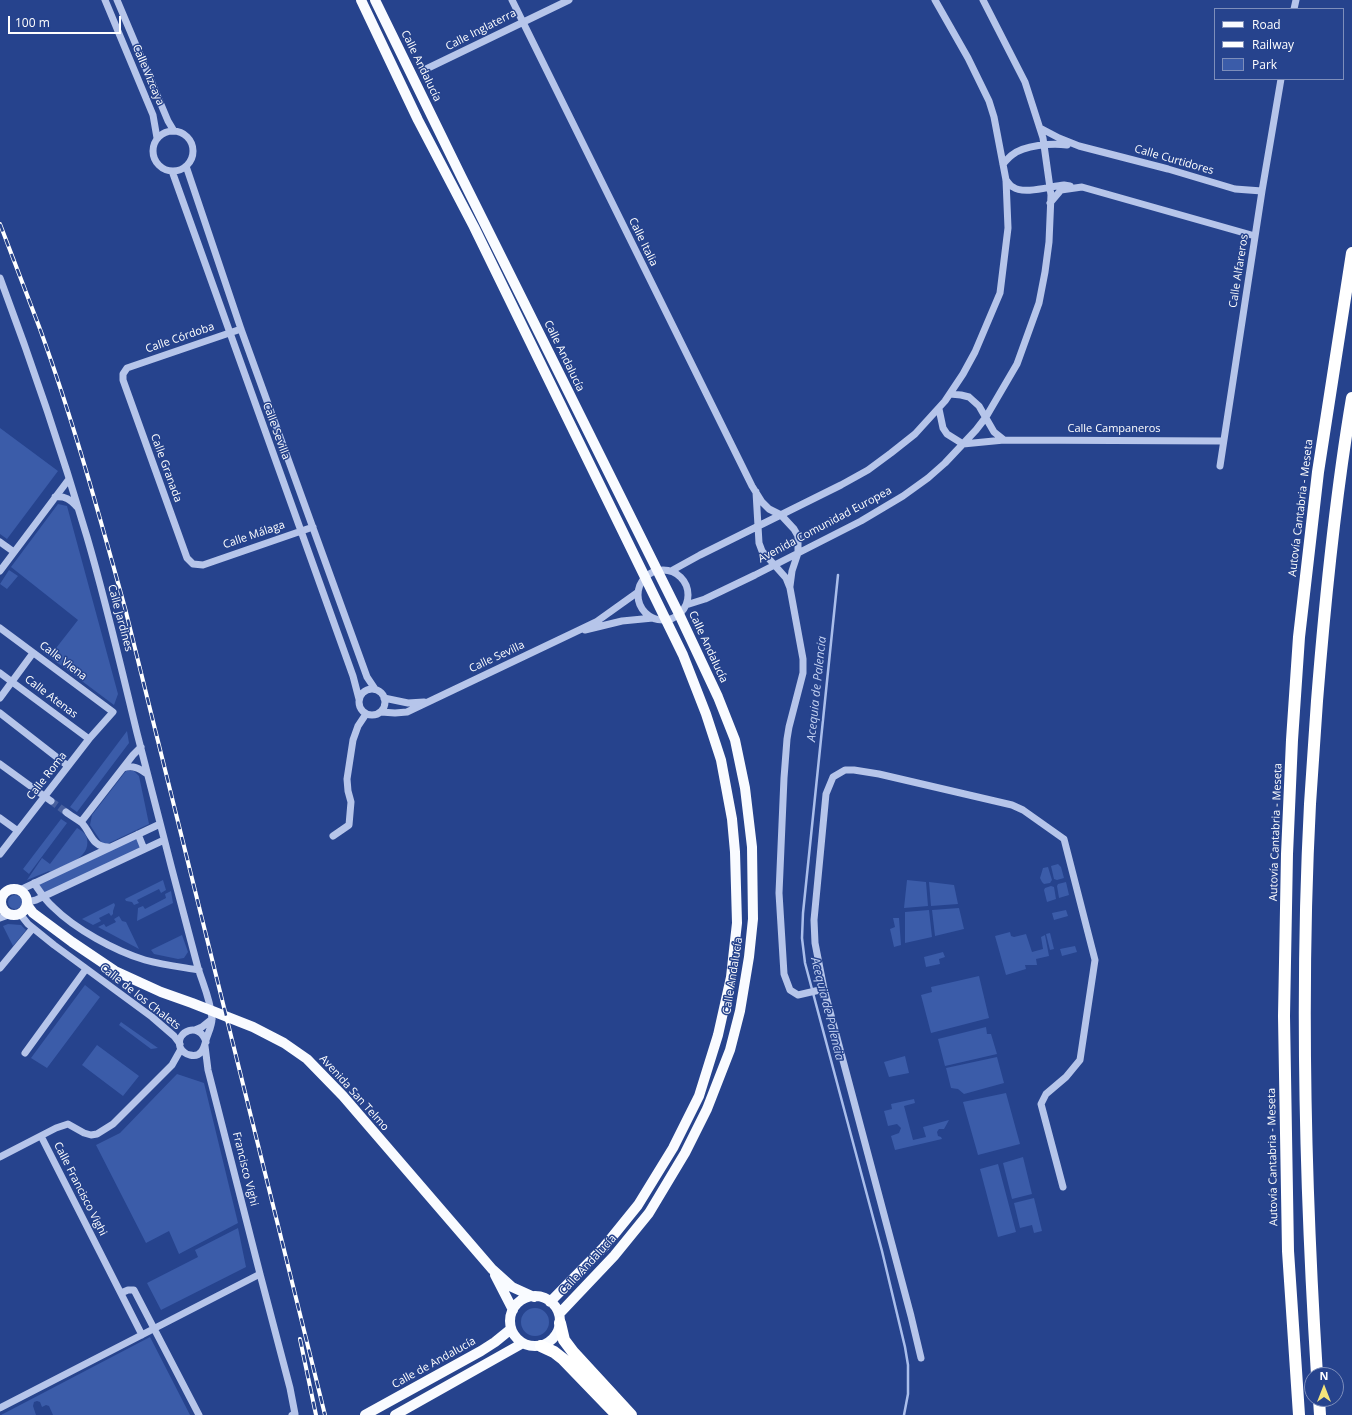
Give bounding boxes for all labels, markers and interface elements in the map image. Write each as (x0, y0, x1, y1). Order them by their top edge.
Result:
street label: Calle Inglaterra (443, 7, 519, 53)
scale bar (10, 8, 123, 34)
legend (1214, 8, 1344, 80)
text: 100 m (15, 14, 50, 31)
text: Road (1252, 16, 1281, 33)
street label: Calle Andalucía (398, 28, 444, 104)
text: Railway (1252, 36, 1294, 53)
street label: Calle Vizcaya (129, 42, 167, 108)
text: Park (1252, 56, 1277, 73)
street label: Calle Curtidores (1133, 142, 1215, 178)
street label: Calle Italia (626, 216, 660, 268)
street label: Calle Alfareros (1227, 233, 1251, 309)
street label: Calle Andalucía (541, 318, 587, 394)
street label: Calle Córdoba (144, 320, 216, 356)
street label: Calle Sevilla (260, 401, 292, 461)
street label: Calle Campaneros (1068, 422, 1160, 436)
street label: Calle Granada (147, 432, 185, 504)
street label: Autovía Cantabria - Meseta (1286, 439, 1316, 577)
street label: Avenida Comunidad Europea (756, 484, 894, 566)
street label: Calle Málaga (221, 518, 287, 552)
street label: Calle Jardines (105, 583, 135, 653)
street label: Calle Andalucía (686, 609, 730, 685)
water label: Acequia de Palencia (804, 636, 830, 742)
street label: Calle Sevilla (467, 638, 527, 676)
street label: Calle Viena (37, 639, 89, 683)
street label: Calle Atenas (22, 673, 80, 721)
street label: Calle Roma (24, 749, 70, 803)
street label: Autovía Cantabria - Meseta (1267, 763, 1285, 901)
street label: Calle Andalucía (720, 937, 746, 1015)
water label: Acequia de Palencia (807, 956, 847, 1062)
street label: Calle de los Chalets (97, 961, 183, 1033)
street label: Avenida San Telmo (317, 1052, 391, 1134)
street label: Autovía Cantabria - Meseta (1265, 1088, 1281, 1226)
street label: Francisco Vighi (229, 1131, 261, 1207)
street label: Calle Francisco Vighi (51, 1140, 109, 1238)
street label: Calle Andalucía (557, 1232, 619, 1298)
street label: Calle de Andalucía (390, 1335, 478, 1391)
north arrow (1304, 1367, 1344, 1407)
text: N (1320, 1368, 1328, 1383)

